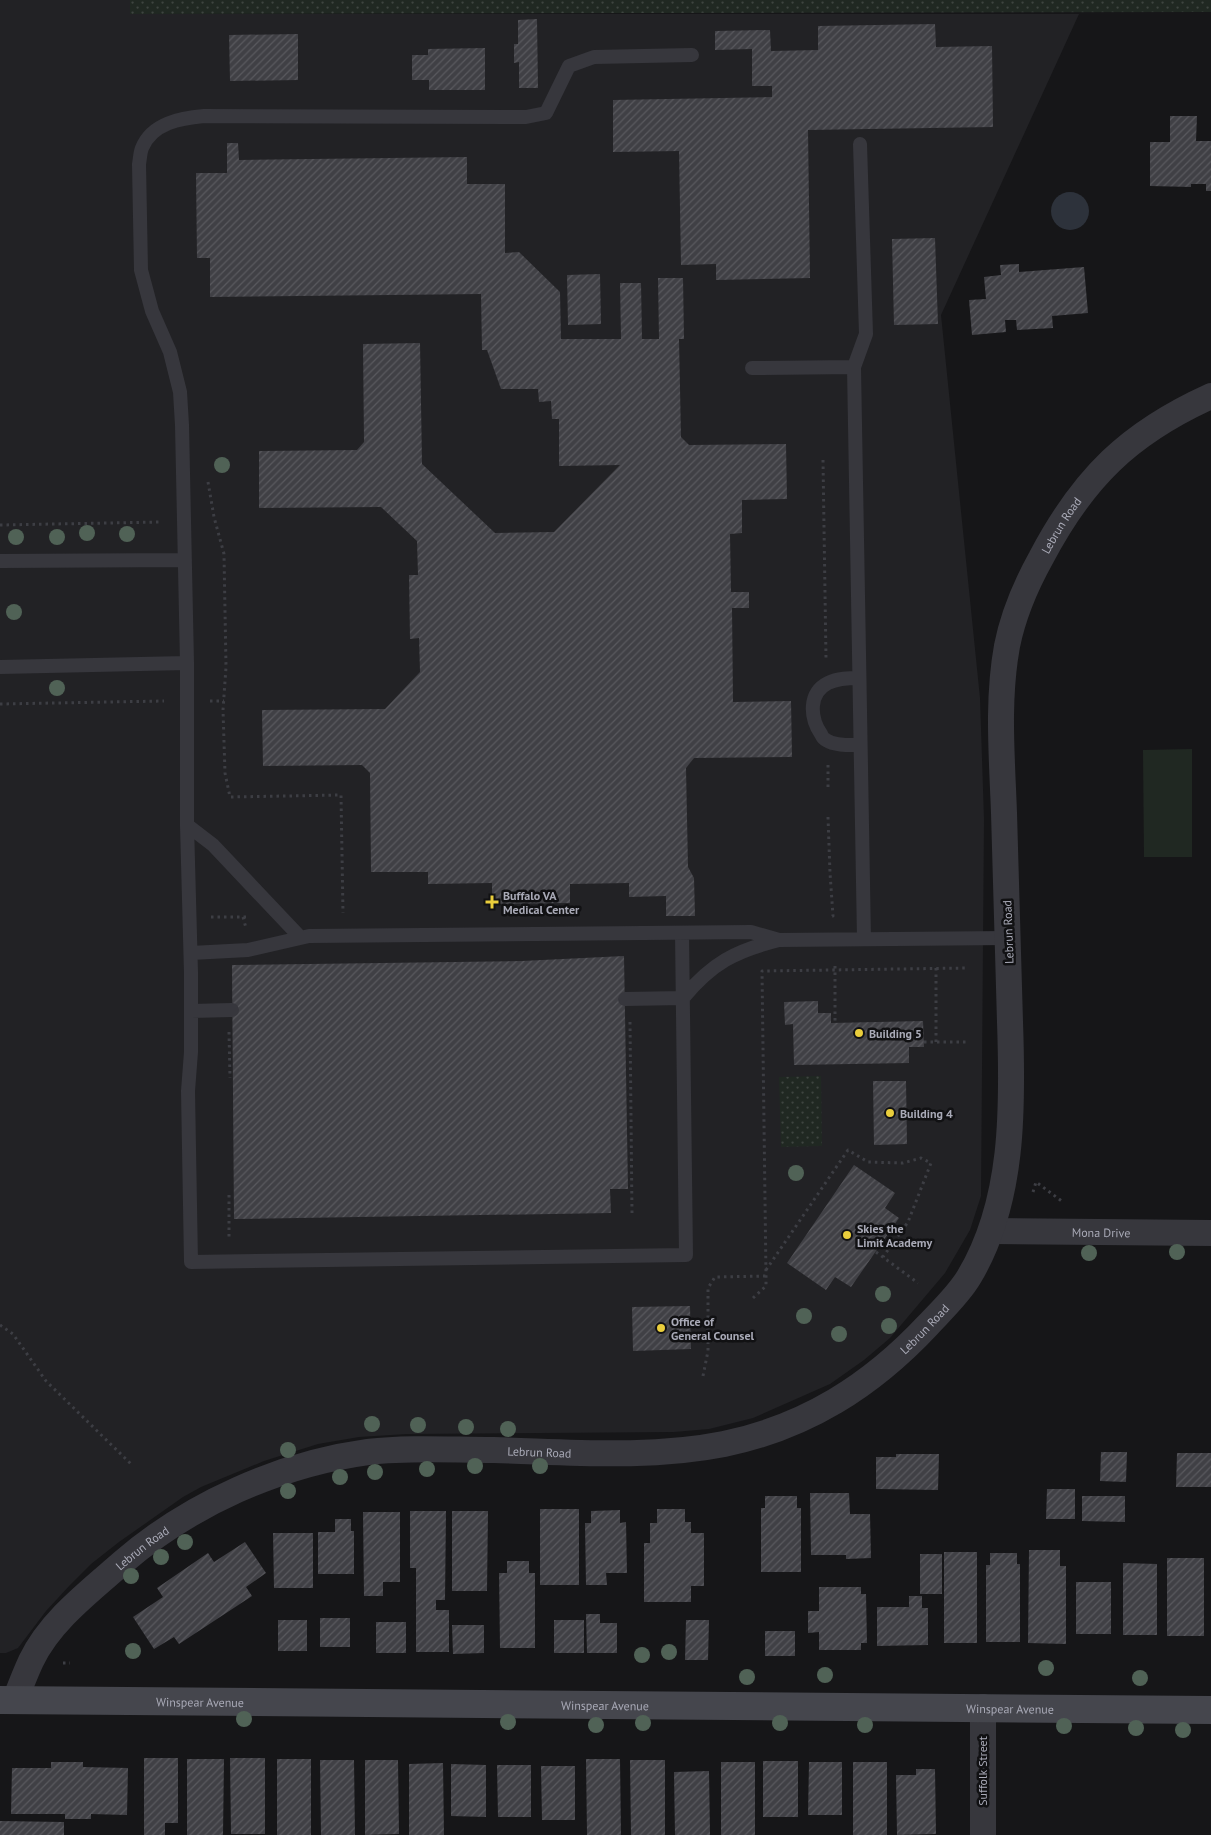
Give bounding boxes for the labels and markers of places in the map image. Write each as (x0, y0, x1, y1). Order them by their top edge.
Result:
place label: Buffalo VA Medical Center (503, 888, 580, 917)
marker: Buffalo VA Medical Center (485, 895, 499, 909)
place label: Building 5 (869, 1026, 922, 1041)
marker: Building 5 (853, 1027, 865, 1039)
place label: Building 4 (900, 1106, 953, 1121)
marker: Building 4 (884, 1107, 896, 1119)
place label: Skies the Limit Academy (857, 1221, 932, 1250)
marker: Skies the Limit Academy (841, 1229, 853, 1241)
place label: Office of General Counsel (671, 1314, 754, 1343)
marker: Office of General Counsel (655, 1322, 667, 1334)

